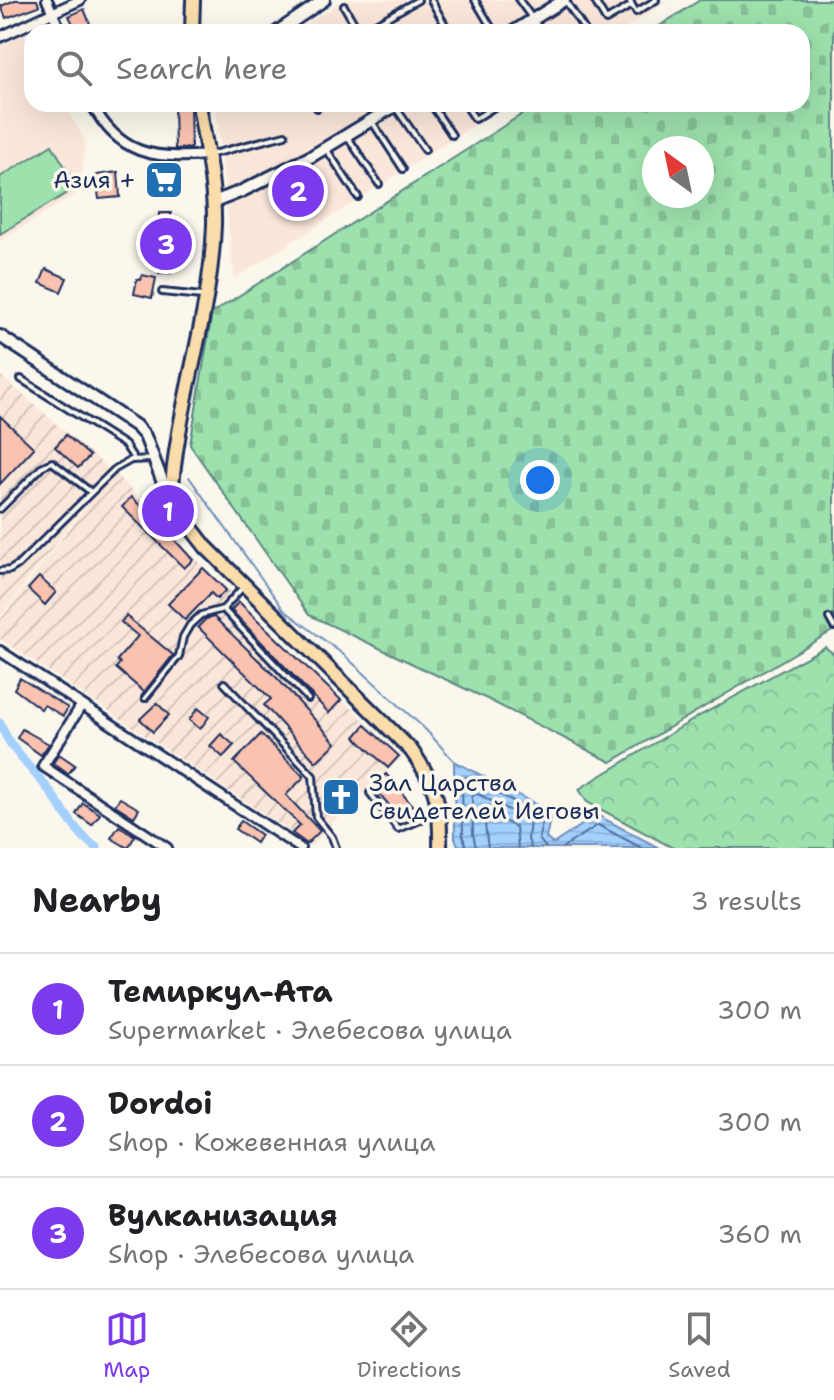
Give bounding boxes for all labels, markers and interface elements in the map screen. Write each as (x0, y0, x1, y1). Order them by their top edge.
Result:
search box (24, 24, 810, 112)
icon: search (52, 46, 96, 90)
text: Search here (116, 48, 287, 89)
north arrow (642, 136, 714, 208)
supermarket icon: Азия + (143, 159, 185, 201)
pin: 2 (272, 161, 324, 221)
place label: Азия + (53, 164, 136, 196)
pin: 3 (140, 214, 192, 274)
your location (520, 460, 560, 500)
pin: 1 (142, 481, 194, 541)
place label: Зал Царства Свидетелей Иеговы (369, 767, 600, 827)
church icon: Зал Царства Свидетелей Иеговы (320, 776, 362, 818)
text: Nearby (32, 877, 162, 923)
text: 3 results (690, 883, 802, 918)
text: Темиркул-Ата (108, 971, 333, 1012)
text: 1 (52, 992, 64, 1027)
text: 300 m (717, 992, 802, 1027)
text: Supermarket · Элебесова улица (108, 1012, 512, 1047)
text: Dordoi (108, 1083, 212, 1124)
text: 2 (49, 1104, 67, 1139)
text: 300 m (717, 1104, 802, 1139)
text: Shop · Кожевенная улица (108, 1124, 435, 1159)
text: Вулканизация (108, 1195, 338, 1236)
text: 3 (49, 1216, 67, 1251)
text: 360 m (717, 1216, 802, 1251)
text: Shop · Элебесова улица (108, 1236, 414, 1271)
tab: Map (103, 1307, 150, 1384)
tab: Directions (357, 1307, 462, 1384)
tab: Saved (668, 1307, 731, 1384)

